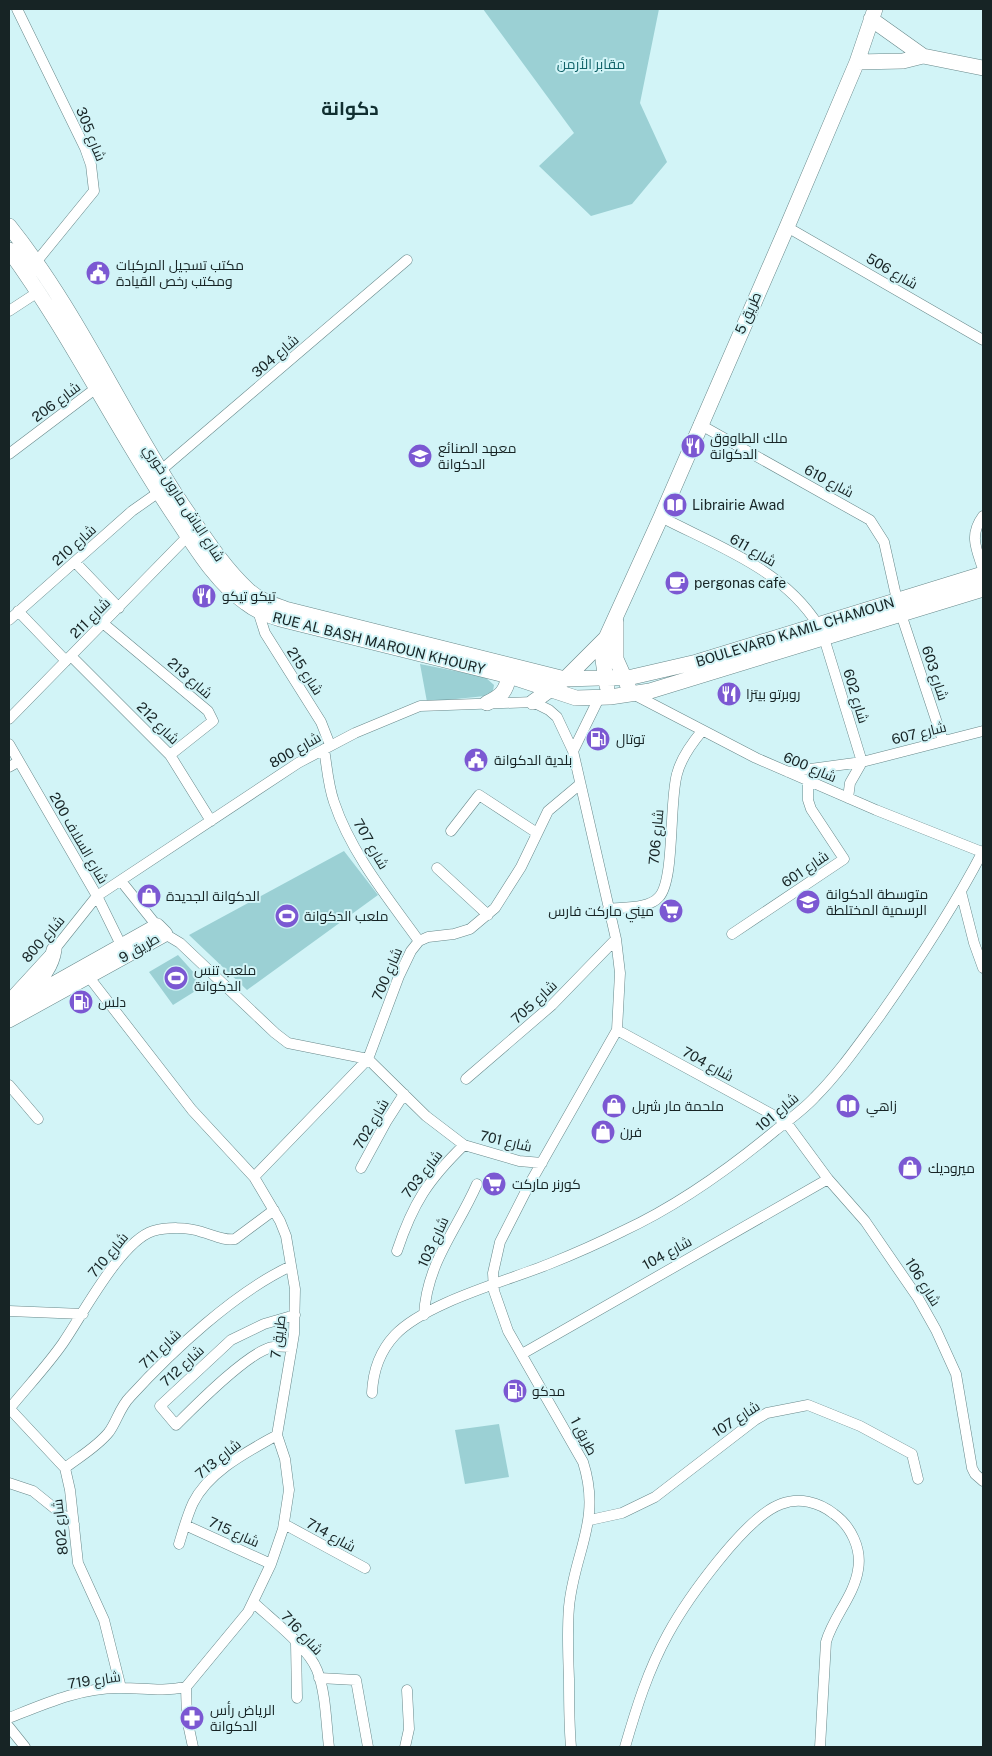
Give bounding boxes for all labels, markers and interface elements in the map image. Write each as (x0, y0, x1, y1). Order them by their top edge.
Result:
park label: مقابر الأرمن (557, 56, 625, 72)
district label: دكوانة (321, 97, 379, 120)
street label: شارع 305 (72, 105, 109, 164)
street label: شارع 506 (863, 250, 921, 293)
place label: مكتب تسجيل المركبات ومكتب رخص القيادة (116, 257, 244, 289)
public building icon: مكتب تسجيل المركبات ومكتب رخص القيادة (85, 260, 111, 286)
street label: طريق 5 (732, 289, 765, 337)
street label: شارع 304 (248, 331, 302, 381)
street label: شارع 206 (29, 379, 84, 426)
place label: ملك الطاووق الدكوانة (710, 430, 788, 462)
restaurant icon: ملك الطاووق الدكوانة (680, 433, 706, 459)
place label: معهد الصنائع الدكوانة (438, 440, 516, 472)
street label: شارع الباش مارون خوري (137, 442, 228, 567)
school or university icon: معهد الصنائع الدكوانة (407, 443, 433, 469)
street label: شارع 610 (801, 461, 856, 502)
library icon: Librairie Awad (662, 492, 688, 518)
place label: Librairie Awad (692, 497, 785, 513)
street label: شارع 210 (49, 521, 100, 569)
street label: شارع 611 (727, 530, 779, 570)
cafe icon: pergonas cafe (664, 570, 690, 596)
place label: pergonas cafe (694, 575, 786, 591)
restaurant icon: تيكو تيكو (191, 583, 217, 609)
place label: تيكو تيكو (222, 588, 276, 604)
street label: BOULEVARD KAMIL CHAMOUN (694, 594, 896, 670)
street label: شارع 211 (67, 595, 114, 642)
street label: RUE AL BASH MAROUN KHOURY (271, 609, 487, 677)
street label: شارع 215 (283, 644, 326, 698)
street label: شارع 603 (918, 644, 951, 703)
street label: شارع 213 (164, 654, 215, 702)
street label: شارع 602 (839, 667, 872, 725)
restaurant icon: روبرتو بيتزا (716, 681, 742, 707)
place label: روبرتو بيتزا (746, 686, 800, 702)
street label: شارع 212 (133, 699, 182, 748)
street label: شارع 607 (890, 718, 948, 748)
fuel station icon: توتال (585, 726, 611, 752)
street label: 800 شارع (267, 729, 324, 772)
place label: توتال (616, 731, 645, 748)
public building icon: بلدية الدكوانة (463, 747, 489, 773)
street label: شارع 600 (781, 749, 839, 786)
place label: بلدية الدكوانة (494, 752, 572, 768)
street label: 200 شارع السلاف (45, 789, 112, 887)
street label: شارع 706 (646, 808, 667, 866)
street label: شارع 707 (349, 816, 392, 872)
street label: شارع 601 (778, 847, 832, 891)
shop icon: الدكوانة الجديدة (136, 883, 162, 909)
place label: متوسطة الدكوانة الرسمية المختلطة (826, 886, 928, 918)
place label: الدكوانة الجديدة (166, 888, 260, 904)
school or university icon: متوسطة الدكوانة الرسمية المختلطة (795, 889, 821, 915)
supermarket icon: ميني ماركت فارس (658, 898, 684, 924)
sports icon: ملعب الدكوانة (274, 903, 300, 929)
place label: ميني ماركت فارس (548, 903, 654, 923)
place label: ملعب الدكوانة (304, 908, 389, 924)
street label: شارع 800 (18, 912, 68, 966)
street label: 9 طريق (116, 930, 163, 967)
street label: شارع 700 (369, 945, 406, 1003)
place label: ملعب تنس الدكوانة (194, 962, 256, 994)
sports icon: ملعب تنس الدكوانة (163, 965, 189, 991)
street label: شارع 705 (508, 977, 561, 1028)
fuel station icon: دلس (68, 989, 94, 1015)
place label: دلس (98, 994, 126, 1010)
street label: شارع 704 (679, 1043, 736, 1085)
street label: شارع 101 (753, 1090, 802, 1135)
shop icon: ملحمة مار شربل (601, 1093, 627, 1119)
library icon: زاهي (835, 1093, 861, 1119)
street label: شارع 702 (350, 1096, 393, 1153)
place label: ملحمة مار شربل (632, 1098, 724, 1114)
place label: زاهي (866, 1098, 897, 1118)
shop icon: فرن (590, 1119, 616, 1145)
place label: فرن (620, 1124, 642, 1140)
street label: شارع 701 (478, 1127, 534, 1156)
street label: شارع 703 (398, 1147, 446, 1202)
shop icon: ميروديك (897, 1155, 923, 1181)
place label: ميروديك (928, 1160, 975, 1176)
supermarket icon: كورنر ماركت (481, 1171, 507, 1197)
place label: كورنر ماركت (512, 1176, 581, 1192)
street label: شارع 103 (414, 1214, 452, 1270)
street label: شارع 710 (85, 1229, 132, 1281)
street label: شارع 104 (640, 1233, 695, 1274)
street label: شارع 106 (901, 1255, 944, 1309)
street label: 7 طريق (267, 1314, 290, 1360)
street label: شارع 711 (136, 1326, 185, 1373)
street label: شارع 712 (157, 1342, 208, 1391)
fuel station icon: مدكو (502, 1378, 528, 1404)
place label: مدكو (532, 1383, 565, 1399)
street label: شارع 107 (709, 1398, 763, 1441)
street label: طريق 1 (566, 1414, 601, 1458)
street label: شارع 713 (192, 1436, 245, 1483)
street label: شارع 802 (49, 1498, 72, 1556)
street label: شارع 715 (206, 1514, 262, 1551)
street label: شارع 714 (303, 1515, 358, 1556)
street label: شارع 716 (277, 1608, 326, 1659)
street label: شارع 719 (66, 1668, 122, 1693)
place label: الرياض رأس الدكوانة (210, 1701, 275, 1734)
pharmacy icon: الرياض رأس الدكوانة (179, 1705, 205, 1731)

